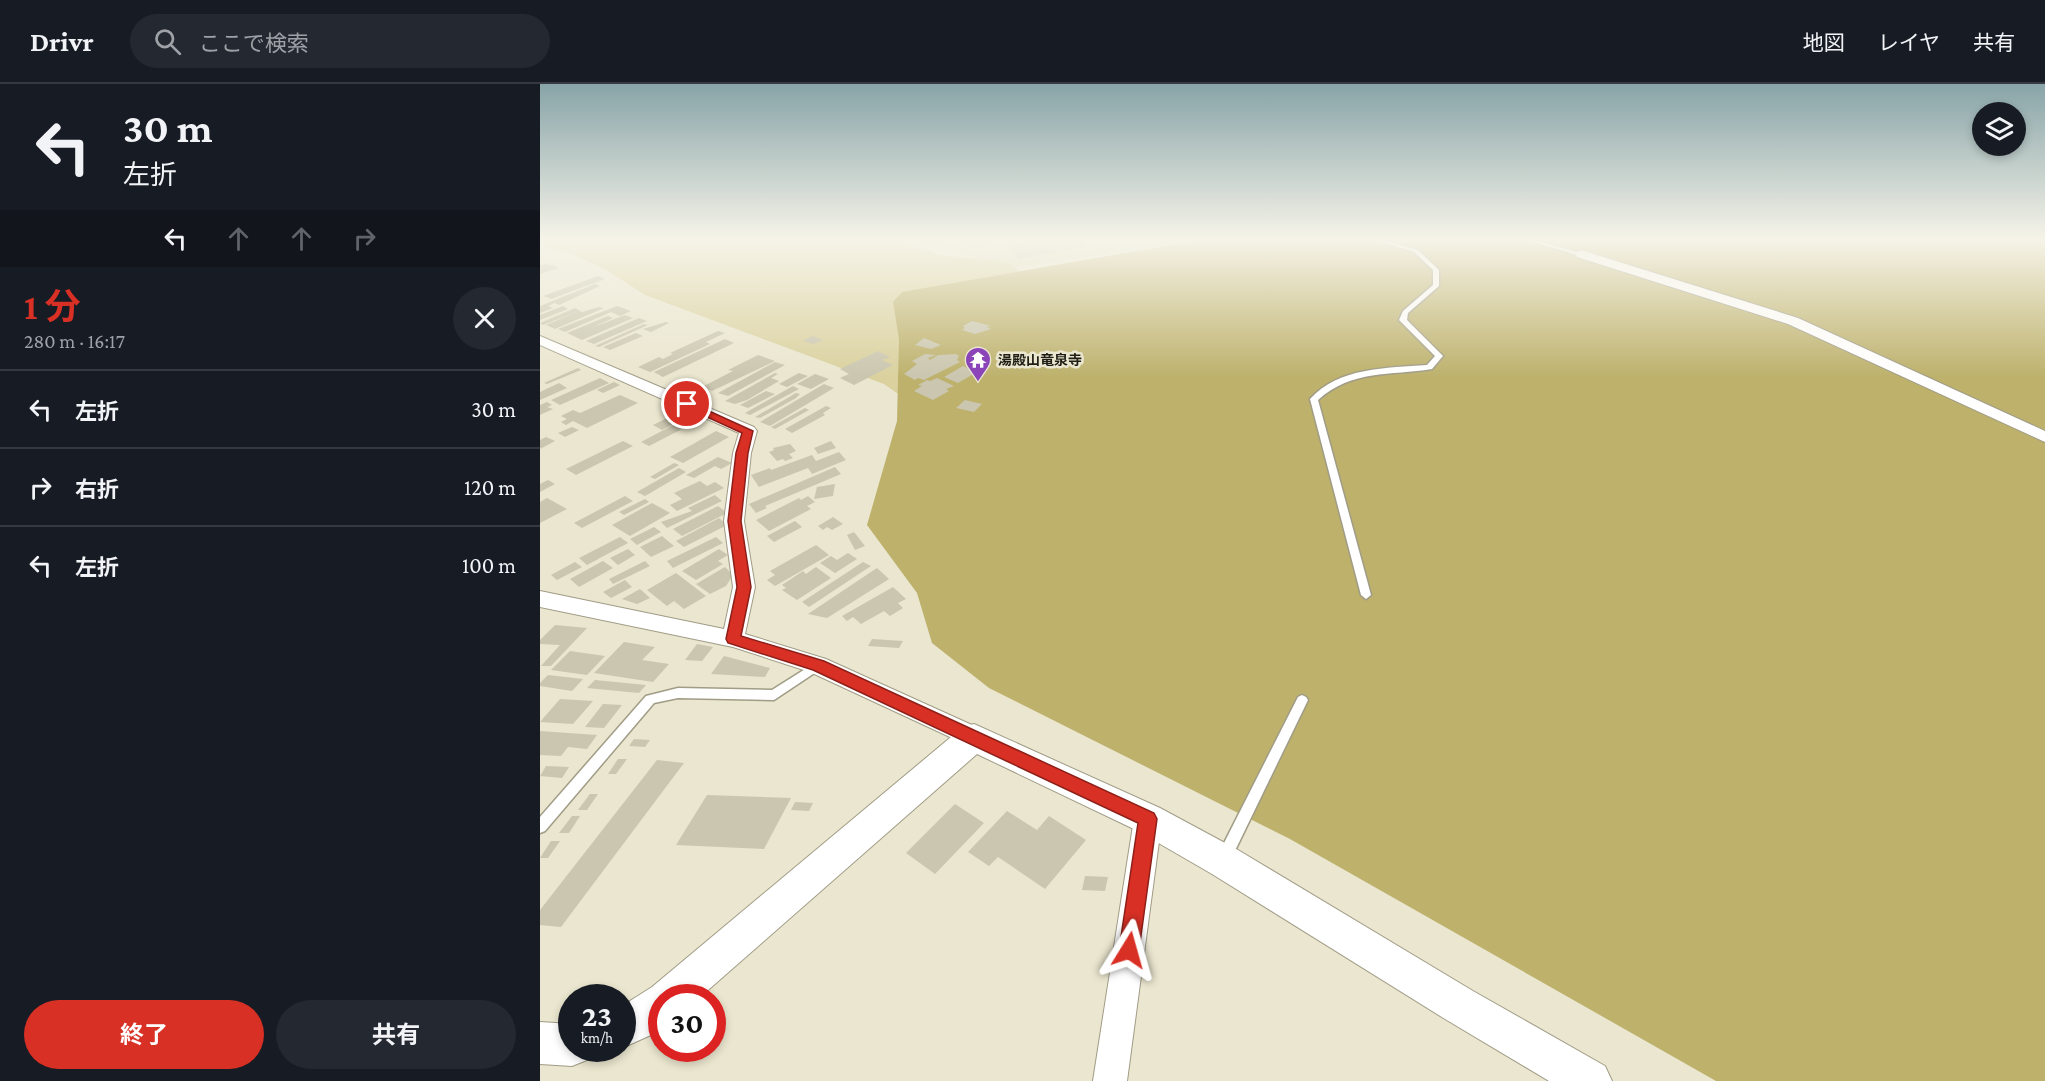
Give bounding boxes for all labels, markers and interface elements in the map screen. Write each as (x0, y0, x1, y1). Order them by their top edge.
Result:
search box (130, 14, 550, 68)
icon: search (151, 25, 184, 58)
text: Drivr (30, 26, 94, 57)
text: ここで検索 (199, 31, 309, 56)
text: 地図 (1803, 31, 1845, 55)
text: レイヤ (1878, 31, 1940, 55)
text: 共有 (1973, 31, 2015, 55)
map controls (1972, 102, 2026, 156)
button: layers (1972, 102, 2026, 156)
text: 30 m (123, 104, 213, 151)
icon: left (24, 108, 102, 186)
text: 左折 (123, 160, 177, 190)
icon: left (159, 222, 192, 255)
icon: ahead (222, 222, 255, 255)
icon: ahead (285, 222, 318, 255)
icon: right (348, 222, 381, 255)
text: 1 分 (24, 287, 80, 327)
button: close (453, 287, 516, 350)
text: 280 m · 16:17 (24, 330, 125, 352)
temple icon: 湯殿山竜泉寺 (963, 345, 993, 383)
place label: 湯殿山竜泉寺 (998, 352, 1082, 368)
pin (661, 378, 712, 429)
icon: arrive (670, 387, 703, 420)
icon: left (24, 393, 57, 426)
text: 30 m (471, 397, 516, 422)
text: 左折 (75, 399, 119, 424)
icon: right (24, 471, 57, 504)
text: 120 m (464, 475, 516, 500)
text: 右折 (75, 477, 119, 502)
icon: left (24, 549, 57, 582)
text: 100 m (462, 553, 516, 578)
text: 左折 (75, 555, 119, 580)
position arrow (1097, 918, 1161, 982)
speed limit sign: 30 (648, 984, 726, 1062)
text: 23 (582, 999, 612, 1032)
button: 終了 (24, 1000, 264, 1069)
button: 共有 (276, 1000, 516, 1069)
text: km/h (581, 1030, 613, 1046)

